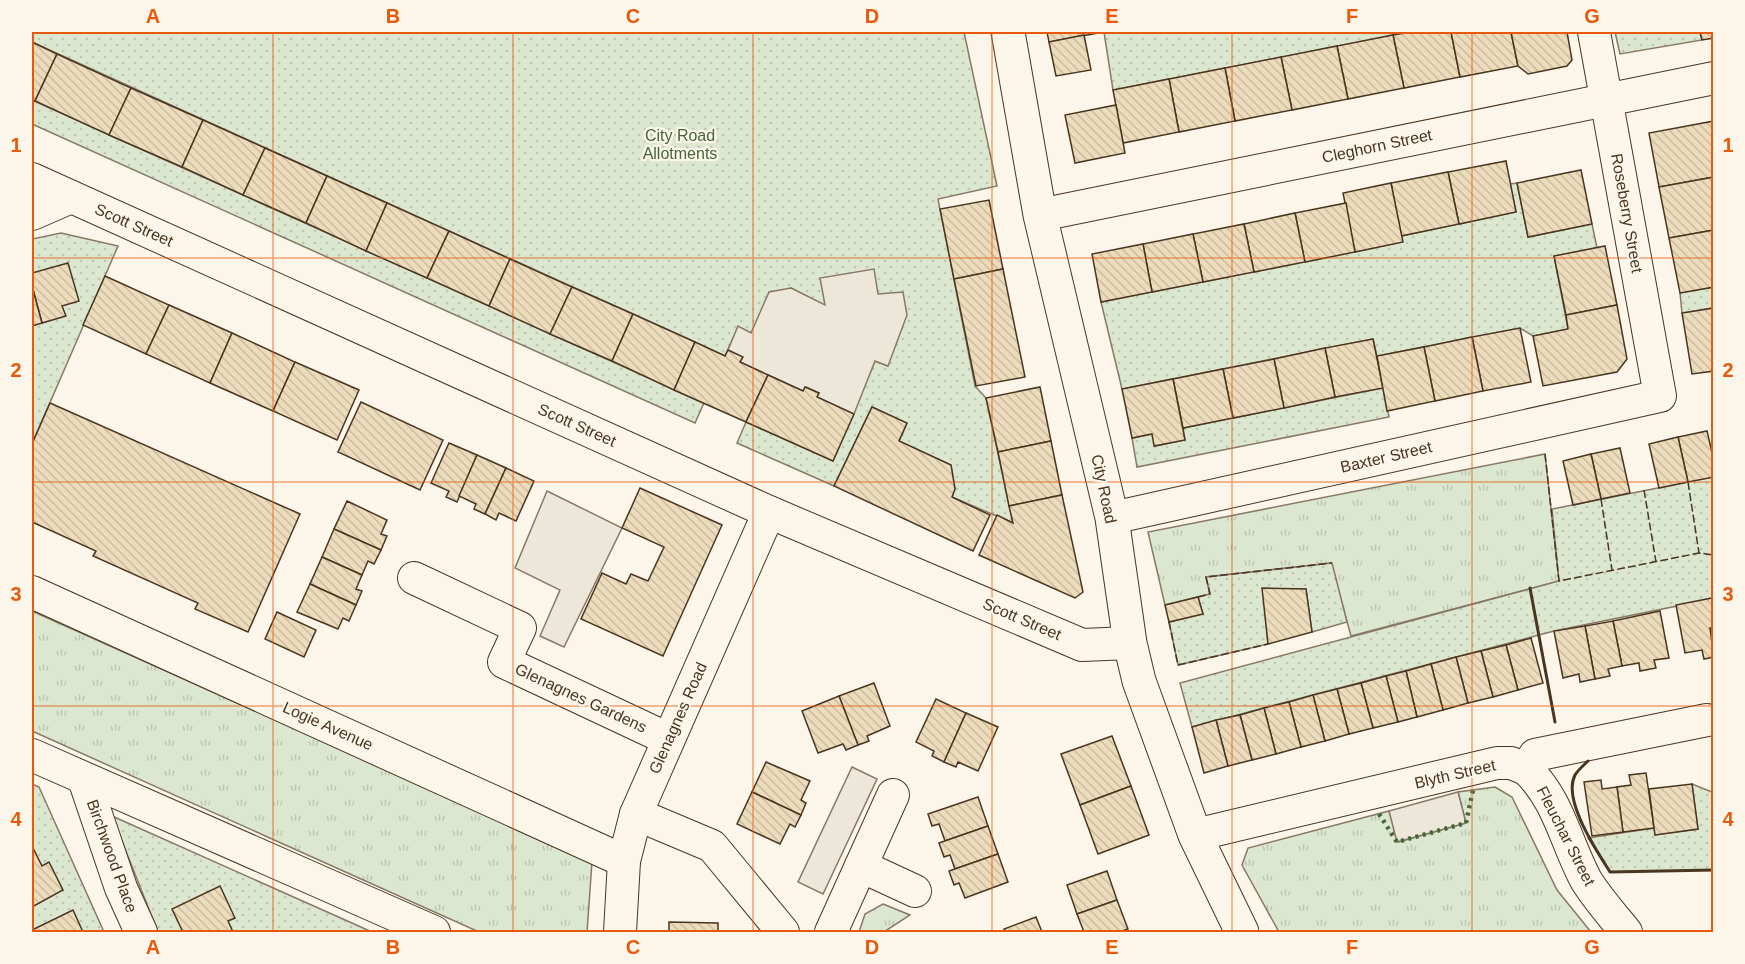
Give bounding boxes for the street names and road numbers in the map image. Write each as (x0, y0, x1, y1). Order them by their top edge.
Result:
street label: Cleghorn Street (1320, 126, 1434, 166)
street label: Roseberry Street (1608, 152, 1646, 275)
street label: Scott Street (92, 200, 176, 250)
street label: Scott Street (535, 400, 619, 450)
street label: Baxter Street (1339, 438, 1434, 476)
street label: City Road (1088, 453, 1120, 525)
street label: Scott Street (980, 595, 1064, 643)
street label: Glenagnes Gardens (513, 660, 649, 736)
street label: Glenagnes Road (646, 660, 710, 776)
street label: Logie Avenue (280, 699, 376, 753)
street label: Blyth Street (1413, 756, 1498, 792)
street label: Fleuchar Street (1534, 783, 1599, 889)
street label: Birchwood Place (84, 797, 140, 915)

